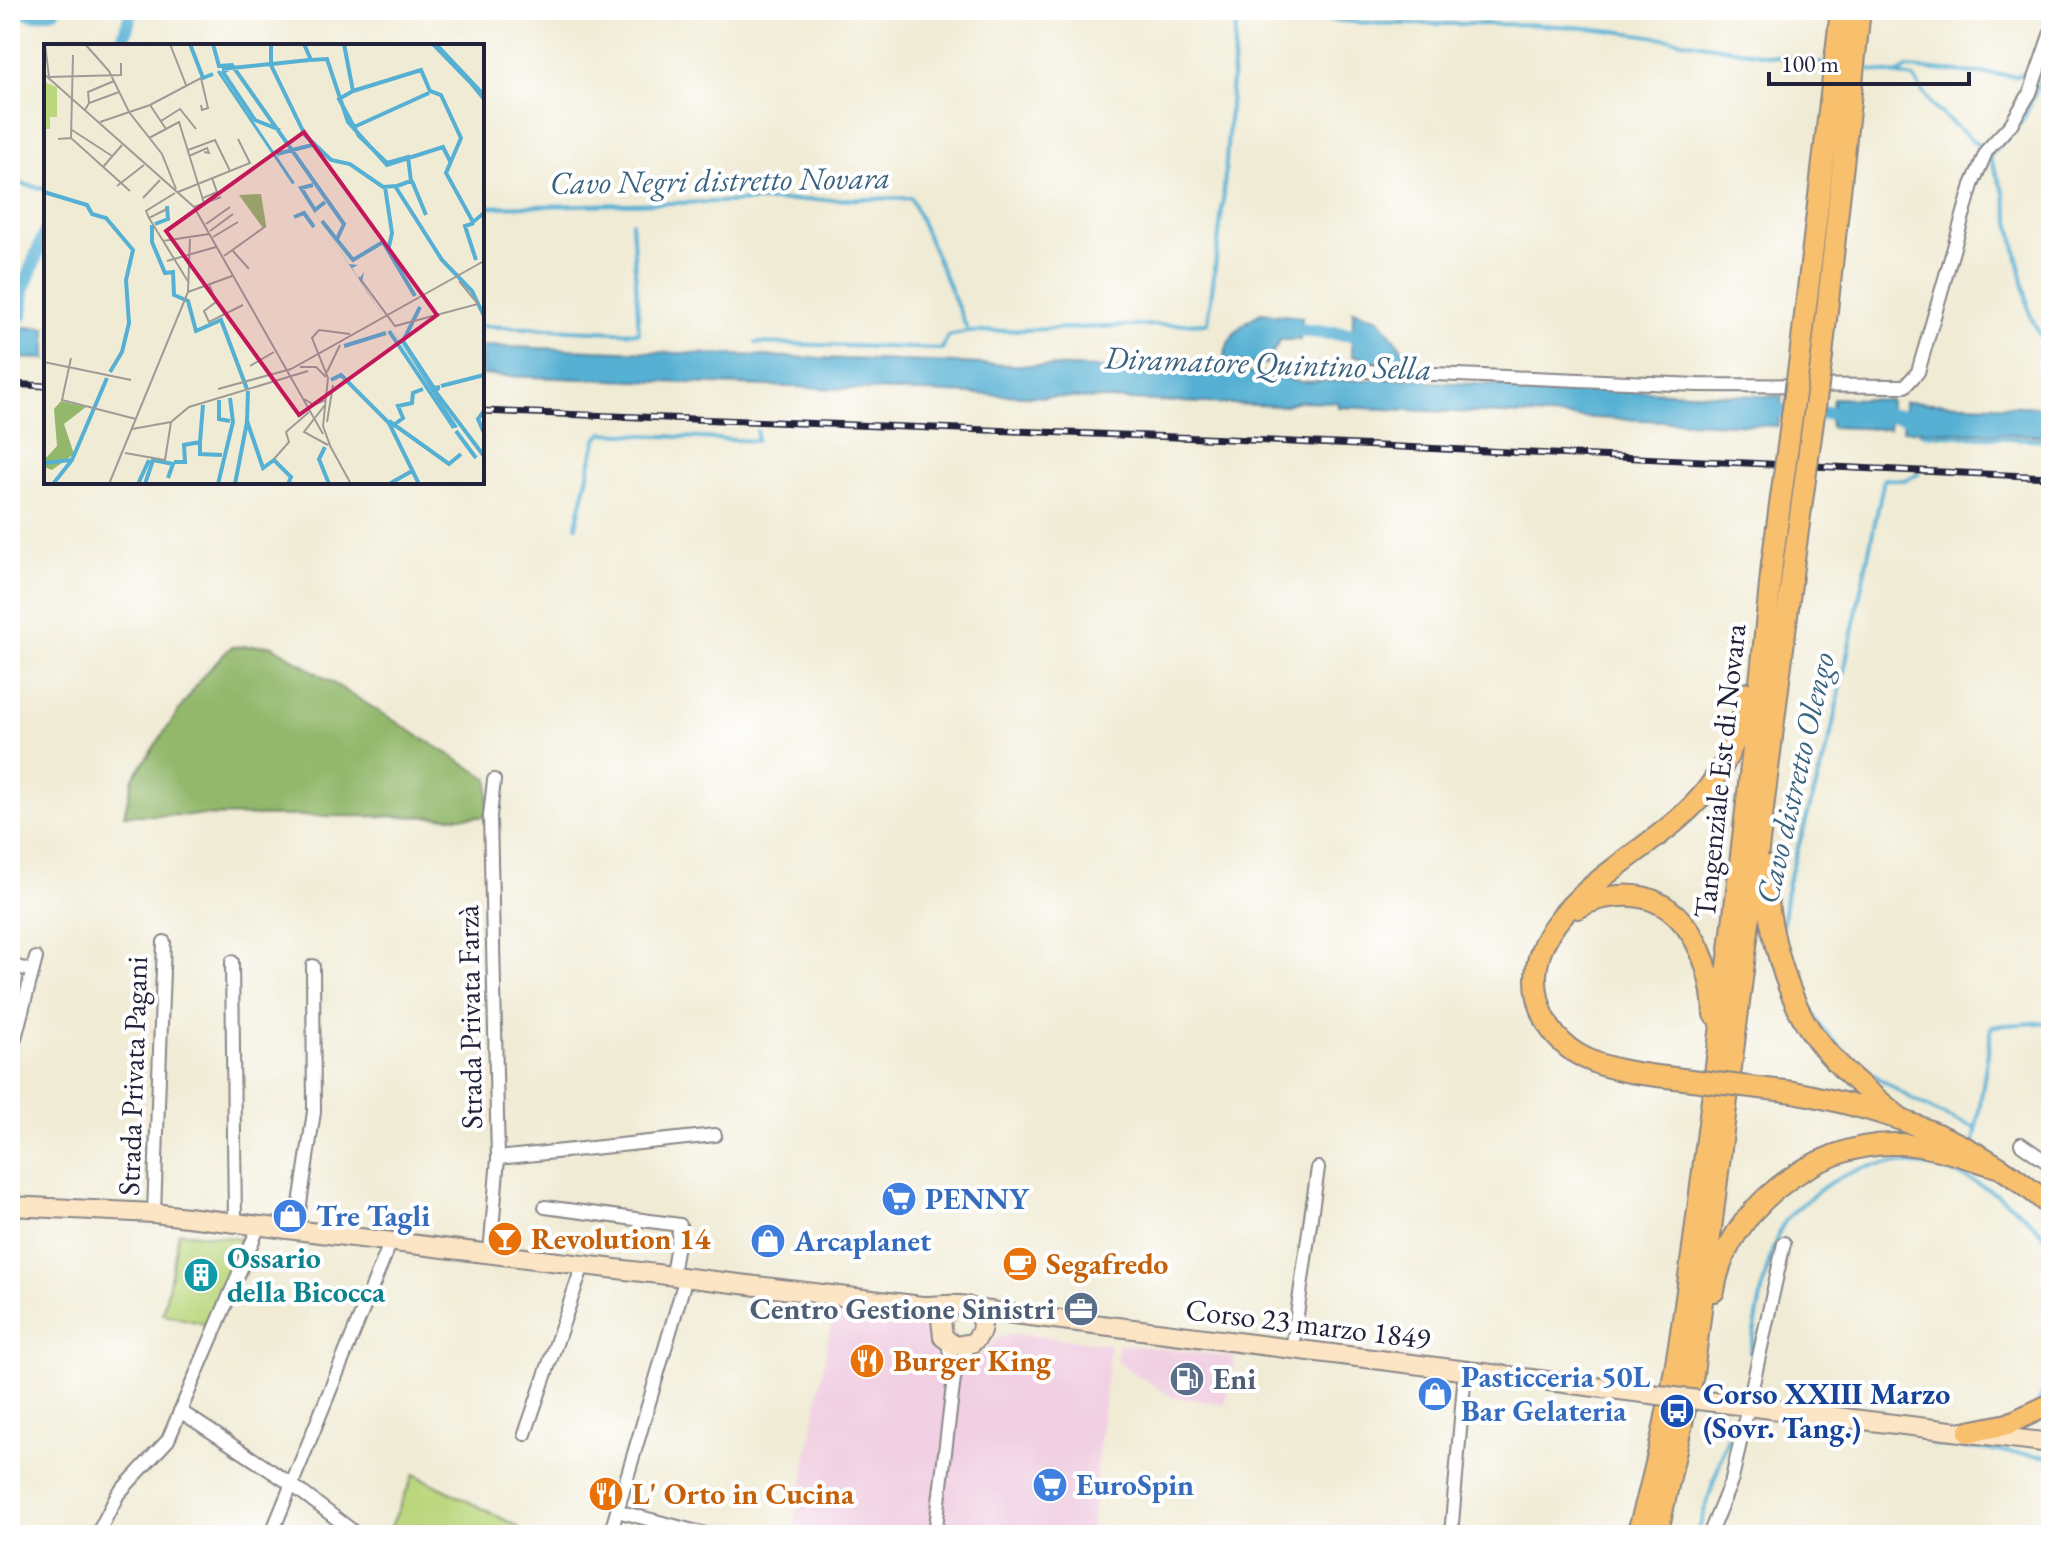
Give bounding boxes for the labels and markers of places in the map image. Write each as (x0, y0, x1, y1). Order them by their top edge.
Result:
place label: PENNY (925, 1179, 1030, 1218)
supermarket icon: PENNY (880, 1180, 918, 1218)
place label: Tre Tagli (316, 1196, 430, 1235)
shop icon: Tre Tagli (271, 1197, 309, 1235)
place label: Revolution 14 (531, 1219, 712, 1258)
bar icon: Revolution 14 (486, 1220, 524, 1258)
place label: Arcaplanet (793, 1221, 932, 1260)
shop icon: Arcaplanet (749, 1222, 787, 1260)
place label: Ossario della Bicocca (227, 1238, 386, 1311)
place label: Segafredo (1046, 1244, 1168, 1283)
cafe icon: Segafredo (1001, 1245, 1039, 1283)
building icon: Ossario della Bicocca (182, 1256, 220, 1294)
place label: Centro Gestione Sinistri (750, 1289, 1055, 1328)
office icon: Centro Gestione Sinistri (1062, 1290, 1100, 1328)
place label: Burger King (893, 1341, 1052, 1380)
restaurant icon: Burger King (848, 1342, 886, 1380)
place label: Pasticceria 50L Bar Gelateria (1461, 1357, 1651, 1430)
place label: Eni (1213, 1359, 1256, 1398)
fuel station icon: Eni (1168, 1360, 1206, 1398)
place label: Corso XXIII Marzo (Sovr. Tang.) (1703, 1374, 1950, 1447)
shop icon: Pasticceria 50L Bar Gelateria (1416, 1375, 1454, 1413)
bus stop icon: Corso XXIII Marzo (Sovr. Tang.) (1658, 1392, 1696, 1430)
place label: EuroSpin (1076, 1465, 1194, 1504)
supermarket icon: EuroSpin (1031, 1466, 1069, 1504)
place label: L' Orto in Cucina (632, 1474, 855, 1513)
restaurant icon: L' Orto in Cucina (587, 1475, 625, 1513)

